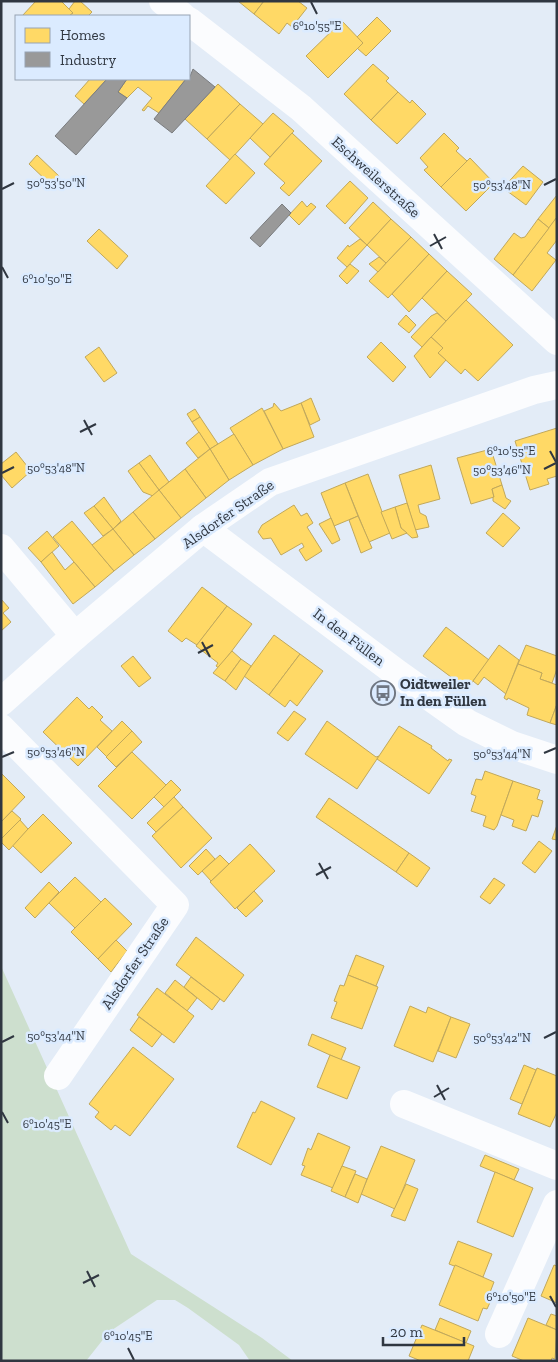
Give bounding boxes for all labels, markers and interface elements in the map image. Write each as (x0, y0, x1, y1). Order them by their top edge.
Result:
legend (15, 15, 190, 80)
text: 6°10'55"E (293, 19, 341, 33)
text: Homes (60, 26, 105, 44)
text: Industry (60, 51, 117, 69)
street label: Eschweilerstraße (328, 133, 424, 221)
text: 50°53'50"N (27, 176, 85, 190)
text: 50°53'48"N (473, 178, 531, 192)
text: 6°10'50"E (22, 272, 72, 286)
text: 6°10'55"E (487, 444, 535, 458)
text: 50°53'48"N (27, 461, 85, 475)
text: 50°53'46"N (473, 463, 531, 477)
street label: Alsdorfer Straße (179, 476, 277, 552)
street label: In den Füllen (310, 604, 388, 670)
place label: Oidtweiler In den Füllen (400, 675, 486, 710)
bus stop icon: Oidtweiler In den Füllen (370, 680, 396, 706)
text: 50°53'46"N (27, 745, 85, 759)
text: 50°53'44"N (473, 747, 531, 761)
street label: Alsdorfer Straße (97, 913, 173, 1013)
text: 50°53'44"N (27, 1029, 85, 1043)
text: 50°53'42"N (473, 1031, 531, 1045)
text: 6°10'45"E (23, 1117, 71, 1131)
text: 6°10'50"E (486, 1290, 536, 1304)
scale bar (383, 1314, 464, 1346)
text: 20 m (390, 1323, 423, 1341)
text: 6°10'45"E (104, 1329, 152, 1343)

